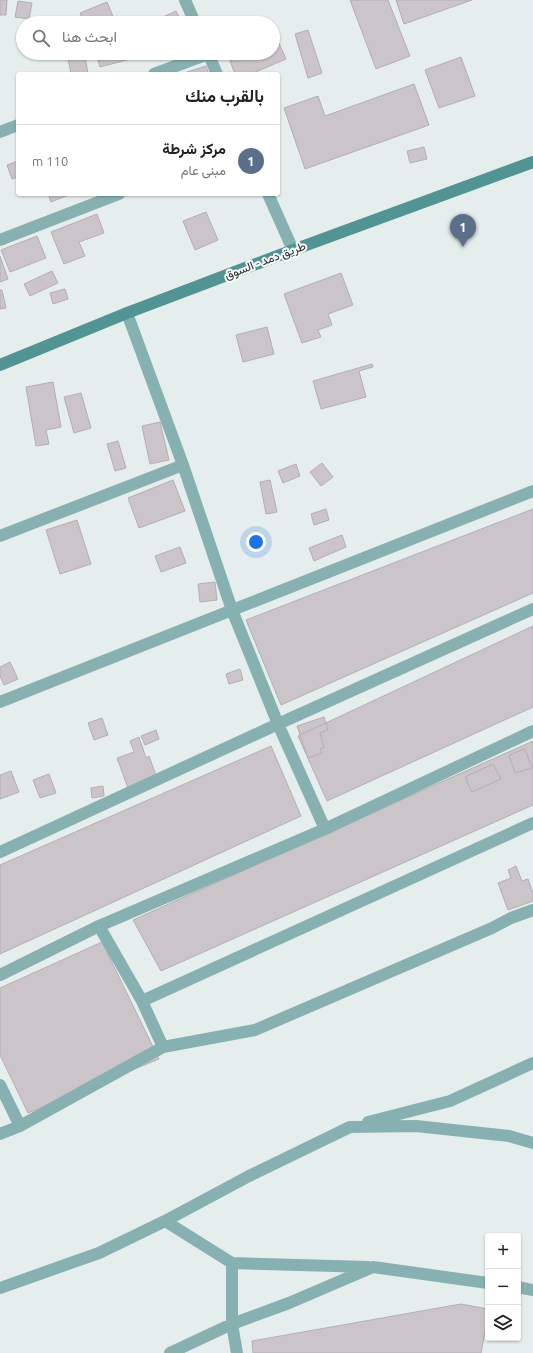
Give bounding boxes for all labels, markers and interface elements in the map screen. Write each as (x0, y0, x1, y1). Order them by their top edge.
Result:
search box (16, 16, 280, 60)
icon: search (30, 27, 52, 49)
text: ابحث هنا (62, 28, 117, 45)
text: بالقرب منك (185, 86, 264, 105)
text: مركز شرطة (162, 140, 226, 157)
text: 110 m (32, 154, 68, 168)
text: 1 (247, 154, 255, 168)
text: مبنى عام (181, 163, 226, 177)
pin: 1 (450, 214, 476, 247)
street label: طريق دمد - السوق (223, 239, 308, 283)
your location (246, 532, 266, 552)
map controls (485, 1233, 521, 1341)
button: + (485, 1233, 521, 1269)
button: − (485, 1269, 521, 1305)
button: layers (485, 1305, 521, 1341)

